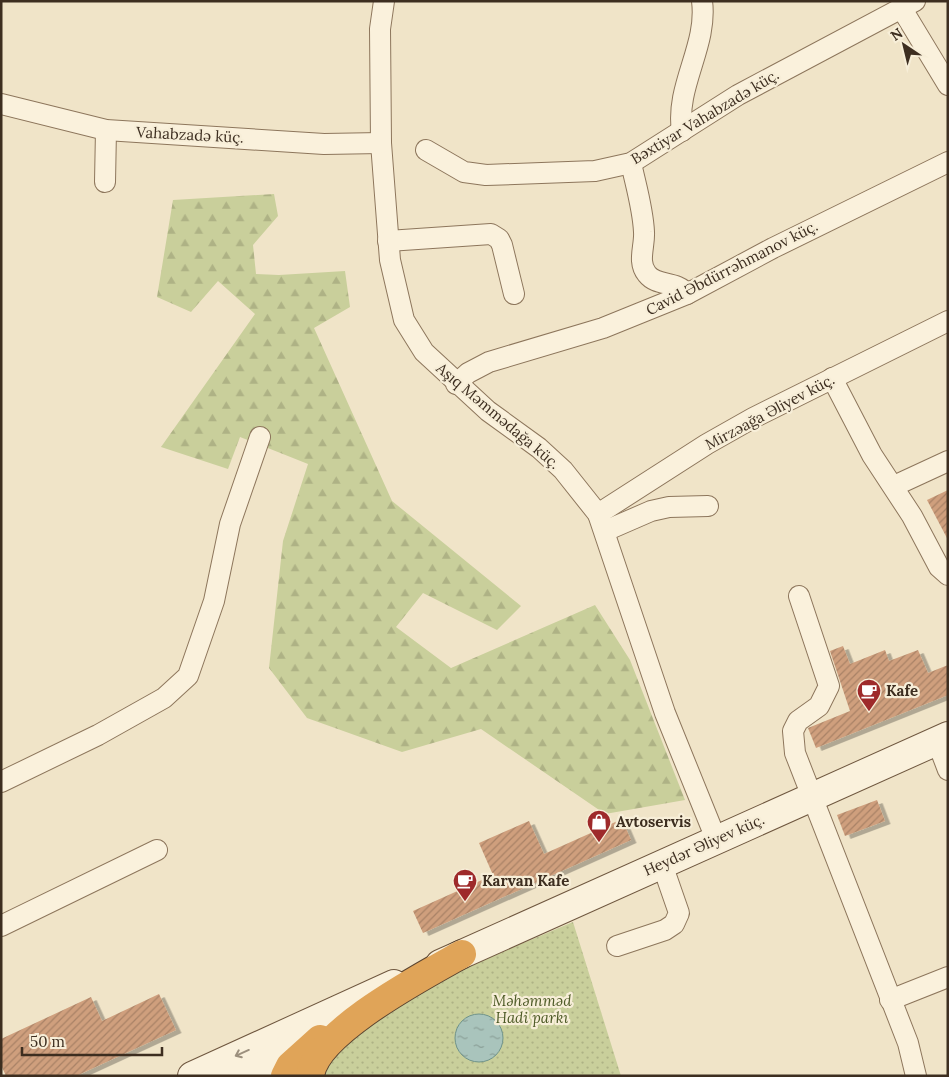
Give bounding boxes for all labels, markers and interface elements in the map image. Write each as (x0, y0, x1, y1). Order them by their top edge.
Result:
north arrow (879, 20, 929, 70)
text: N (887, 24, 906, 45)
street label: Bəxtiyar Vahabzadə küç. (627, 65, 782, 168)
street label: Vahabzadə küç. (135, 122, 244, 147)
street label: Cavid Əbdürrəhmanov küç. (643, 216, 821, 319)
street label: Aşıq Məmmədağa küç. (432, 358, 564, 473)
street label: Mirzəağa Əliyev küç. (702, 369, 838, 454)
cafe icon: Kafe (856, 678, 882, 712)
place label: Kafe (886, 681, 918, 700)
shop icon: Avtoservis (586, 809, 612, 843)
street label: Heydər Əliyev küç. (640, 809, 767, 880)
place label: Avtoservis (616, 812, 691, 831)
cafe icon: Karvan Kafe (452, 868, 478, 902)
place label: Karvan Kafe (482, 871, 569, 890)
park label: Məhəmməd Hadi parkı (493, 991, 572, 1027)
scale bar (22, 1024, 162, 1056)
text: 50 m (30, 1032, 65, 1051)
one-way arrow (235, 1049, 250, 1058)

